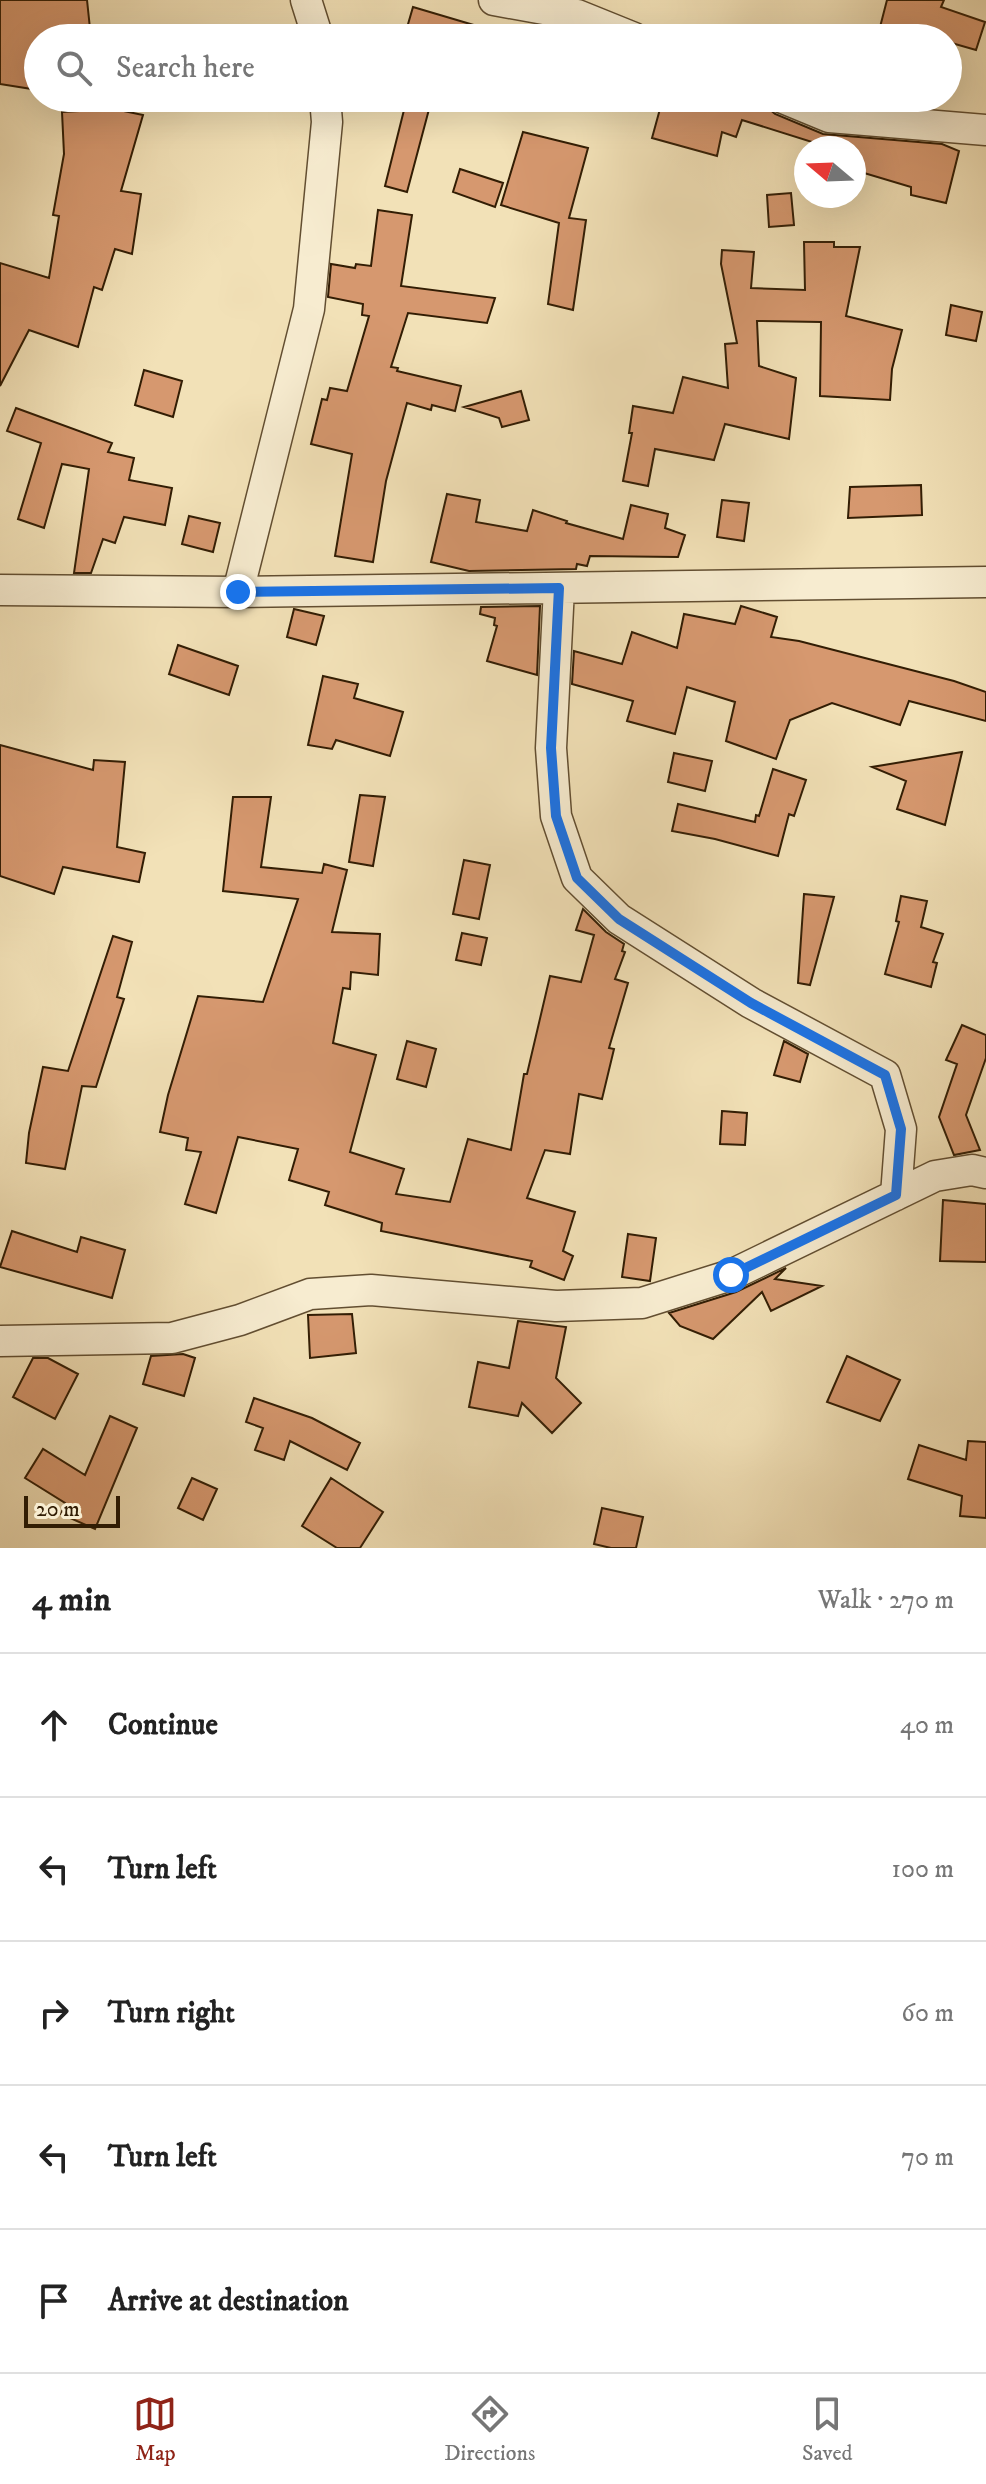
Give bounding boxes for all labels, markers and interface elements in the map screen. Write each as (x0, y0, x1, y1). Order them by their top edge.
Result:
search box (24, 24, 962, 112)
icon: search (52, 46, 96, 90)
text: Search here (116, 50, 255, 87)
north arrow (794, 136, 866, 208)
route end (220, 574, 256, 610)
route start (713, 1257, 749, 1293)
scale bar (24, 1492, 120, 1528)
text: 20 m (36, 1496, 80, 1523)
text: 4 min (32, 1579, 111, 1621)
text: Walk · 270 m (818, 1584, 954, 1617)
icon: ahead (32, 1703, 76, 1747)
text: Continue (108, 1707, 218, 1744)
text: 40 m (900, 1709, 954, 1742)
icon: left (32, 1847, 76, 1891)
text: Turn left (108, 1851, 217, 1888)
text: 100 m (891, 1853, 954, 1886)
icon: right (32, 1991, 76, 2035)
text: Turn right (108, 1995, 235, 2032)
text: 60 m (901, 1997, 954, 2030)
icon: left (32, 2135, 76, 2179)
text: Turn left (108, 2139, 217, 2176)
text: 70 m (901, 2141, 954, 2174)
icon: arrive (32, 2279, 76, 2323)
text: Arrive at destination (108, 2283, 349, 2320)
tab: Map (133, 2392, 177, 2467)
tab: Directions (444, 2392, 535, 2467)
tab: Saved (802, 2392, 853, 2467)

